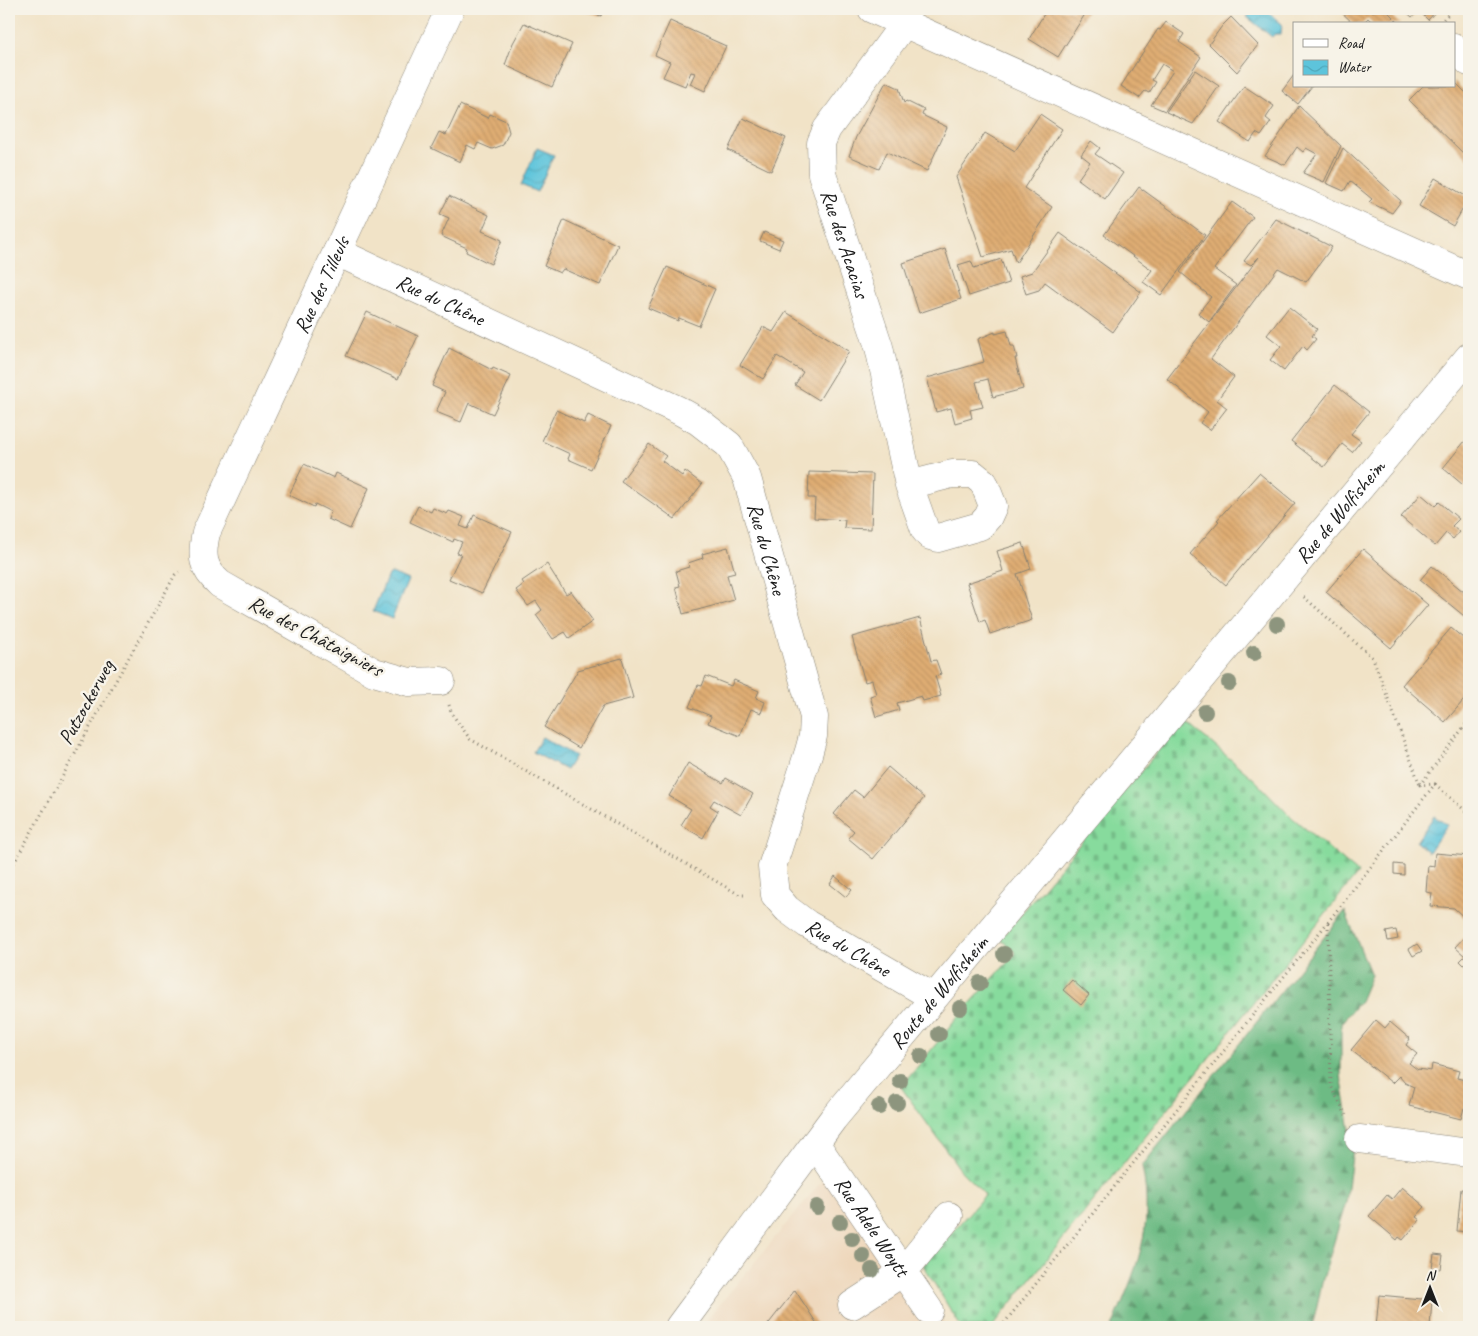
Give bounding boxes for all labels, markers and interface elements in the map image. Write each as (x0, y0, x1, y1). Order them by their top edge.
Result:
legend (1293, 22, 1456, 88)
text: Road (1338, 34, 1365, 53)
text: Water (1338, 58, 1372, 77)
street label: Rue des Acacias (815, 186, 876, 303)
street label: Rue des Tilleuls (288, 231, 356, 337)
street label: Rue du Chêne (392, 268, 491, 332)
street label: Rue de Wolfisheim (1289, 454, 1391, 569)
street label: Rue du Chêne (742, 500, 793, 600)
street label: Rue des Châtaigniers (244, 590, 389, 683)
street label: Putzockerweg (52, 654, 121, 749)
street label: Rue du Chêne (801, 913, 897, 984)
street label: Route de Wolfisheim (884, 929, 995, 1054)
street label: Rue Adele Woytt (829, 1172, 916, 1283)
north arrow (1406, 1264, 1456, 1314)
text: N (1426, 1267, 1437, 1284)

